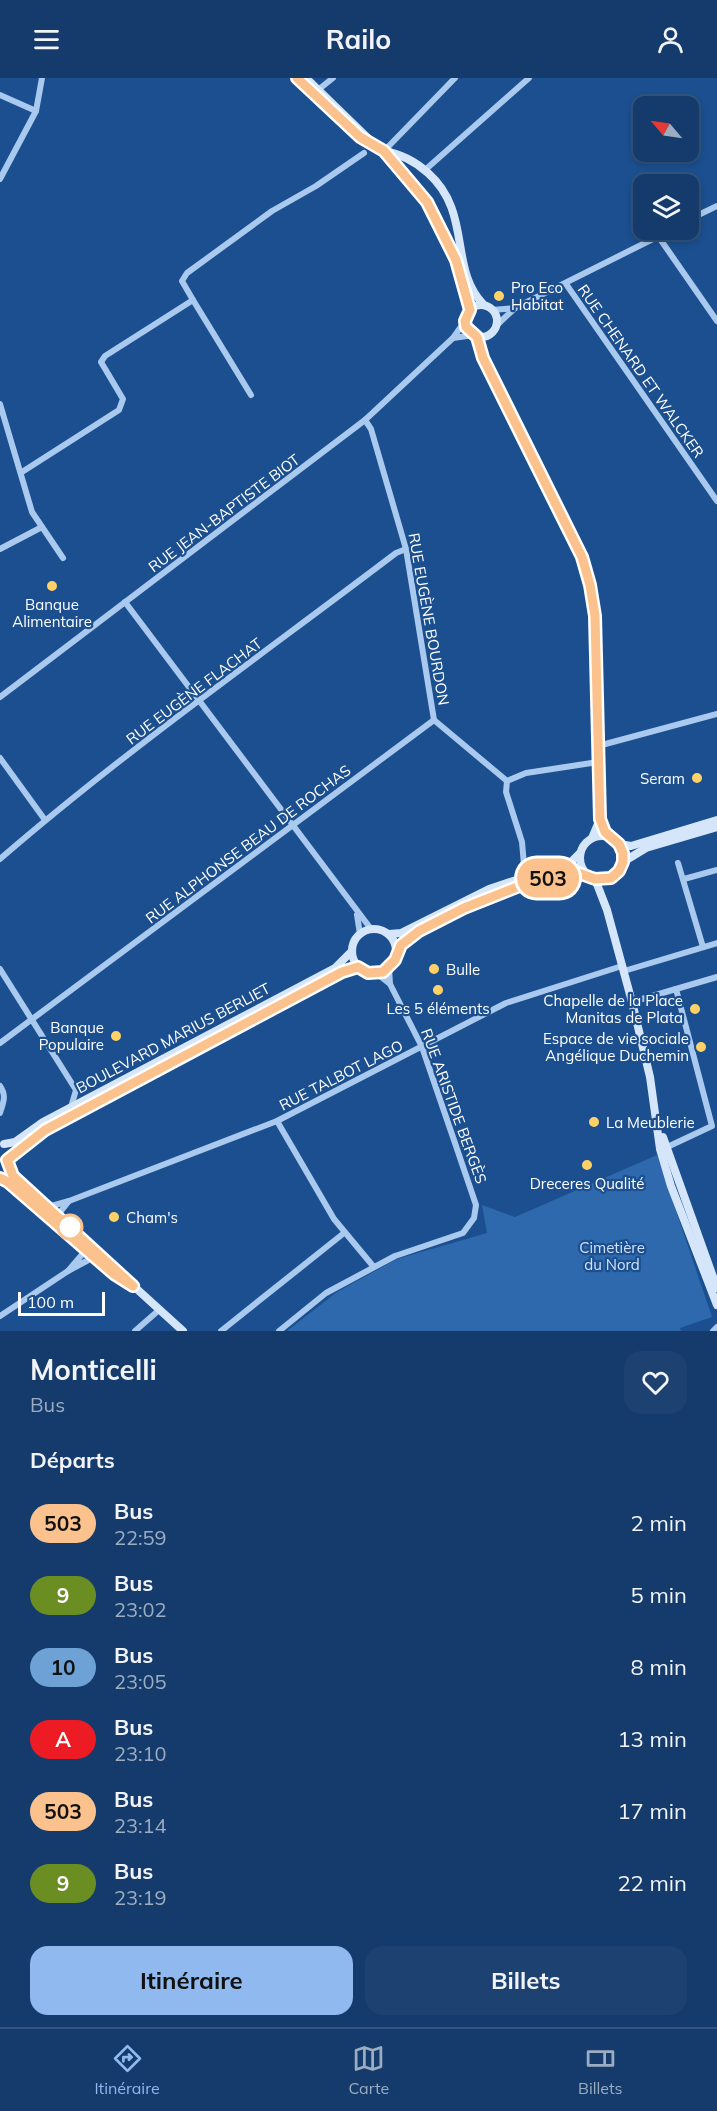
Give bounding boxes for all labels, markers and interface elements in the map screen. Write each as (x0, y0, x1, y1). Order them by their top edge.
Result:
text: Railo (326, 22, 391, 56)
icon: menu (30, 23, 63, 56)
icon: person (654, 23, 687, 56)
north arrow (633, 96, 699, 162)
map controls (633, 96, 699, 240)
button: layers (633, 174, 699, 240)
place label: Pro Eco Habitat (511, 278, 564, 314)
street label: RUE CHENARD ET WALCKER (574, 281, 708, 461)
marker: Pro Eco Habitat (492, 289, 506, 303)
street label: RUE JEAN-BAPTISTE BIOT (144, 450, 304, 576)
street label: RUE EUGÈNE BOURDON (404, 531, 454, 707)
marker: Banque Alimentaire (45, 579, 59, 593)
place label: Banque Alimentaire (12, 595, 92, 631)
street label: RUE EUGÈNE FLACHAT (122, 634, 266, 748)
street label: RUE ALPHONSE BEAU DE ROCHAS (142, 761, 354, 927)
place label: Seram (640, 769, 685, 788)
marker: Seram (690, 771, 704, 785)
line badge: 503 (514, 858, 582, 898)
text: 503 (529, 865, 567, 891)
place label: Bulle (446, 960, 480, 979)
marker: Bulle (427, 962, 441, 976)
street label: BOULEVARD MARIUS BERLIET (73, 979, 273, 1097)
marker: Les 5 éléments (431, 983, 445, 997)
place label: Chapelle de la Place Manitas de Plata (543, 991, 683, 1027)
place label: Les 5 éléments (386, 999, 490, 1018)
marker: Chapelle de la Place Manitas de Plata (688, 1002, 702, 1016)
place label: Banque Populaire (39, 1018, 104, 1054)
street label: RUE ARISTIDE BERGÈS (417, 1026, 491, 1186)
marker: Banque Populaire (109, 1029, 123, 1043)
place label: Espace de vie sociale Angélique Duchemin (543, 1029, 689, 1065)
street label: RUE TALBOT LAGO (276, 1036, 406, 1114)
marker: Espace de vie sociale Angélique Duchemin (694, 1040, 708, 1054)
place label: La Meublerie (606, 1113, 695, 1132)
marker: La Meublerie (587, 1115, 601, 1129)
marker: Dreceres Qualité (580, 1158, 594, 1172)
place label: Dreceres Qualité (530, 1174, 644, 1193)
place label: Cham's (126, 1208, 178, 1227)
marker: Cham's (107, 1210, 121, 1224)
unlabelled marker (57, 1214, 83, 1240)
park label: Cimetière du Nord (579, 1238, 645, 1274)
scale bar (18, 1289, 105, 1316)
text: 100 m (27, 1292, 74, 1312)
button: heart (624, 1351, 687, 1414)
text: Monticelli (30, 1352, 157, 1387)
text: Bus (30, 1392, 65, 1417)
text: Départs (30, 1446, 115, 1474)
text: Bus (114, 1497, 153, 1525)
text: 2 min (631, 1509, 687, 1537)
text: 503 (44, 1510, 82, 1536)
text: 22:59 (114, 1525, 167, 1550)
text: Bus (114, 1569, 153, 1597)
text: 5 min (631, 1581, 687, 1609)
text: 9 (57, 1582, 69, 1608)
text: 23:02 (114, 1597, 167, 1622)
text: Bus (114, 1641, 153, 1669)
text: 8 min (631, 1653, 687, 1681)
text: 10 (50, 1654, 76, 1680)
text: 23:05 (114, 1669, 167, 1694)
text: Bus (114, 1713, 153, 1741)
text: 13 min (617, 1725, 687, 1753)
text: A (55, 1726, 71, 1752)
text: 23:10 (114, 1741, 167, 1766)
text: Bus (114, 1785, 153, 1813)
text: 17 min (617, 1797, 687, 1825)
text: 503 (44, 1798, 82, 1824)
text: 23:14 (114, 1813, 167, 1838)
text: Bus (114, 1857, 153, 1885)
text: 22 min (617, 1869, 687, 1897)
text: 9 (57, 1870, 69, 1896)
text: 23:19 (114, 1885, 167, 1910)
button: Itinéraire (30, 1946, 353, 2015)
button: Billets (365, 1946, 687, 2015)
tab: Itinéraire (94, 2042, 160, 2098)
tab: Carte (348, 2042, 389, 2098)
tab: Billets (578, 2042, 623, 2098)

